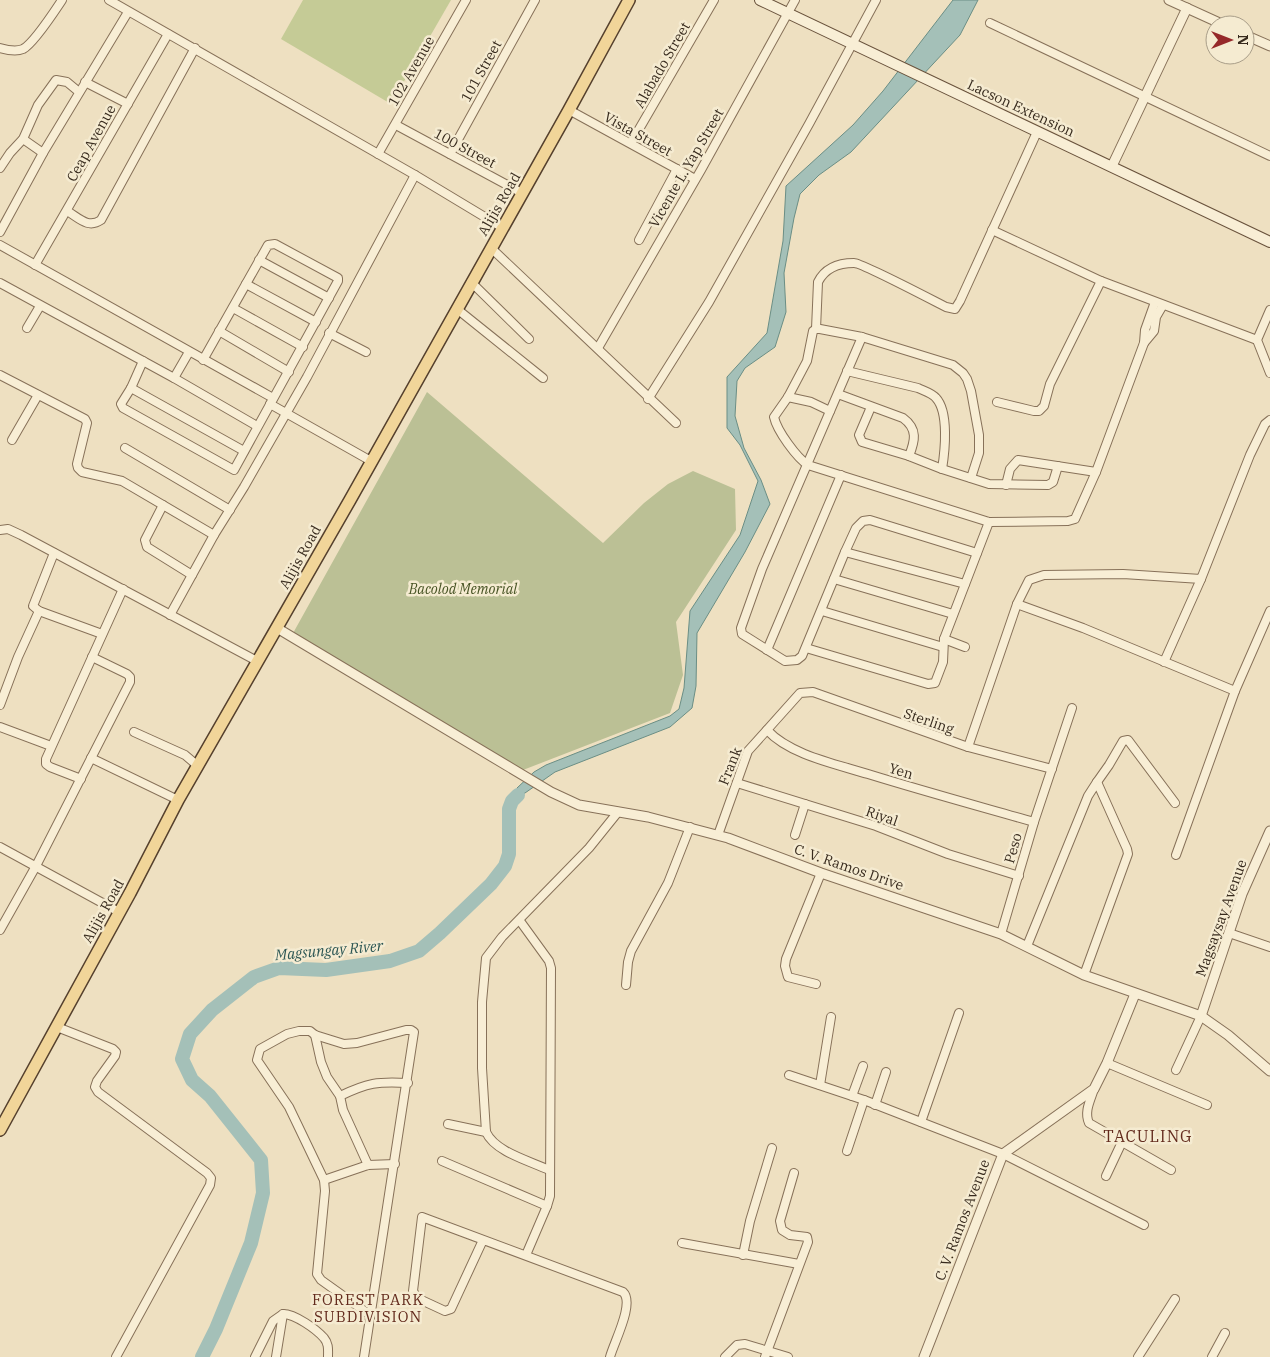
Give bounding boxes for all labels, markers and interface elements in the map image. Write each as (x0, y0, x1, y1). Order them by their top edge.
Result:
north arrow (1205, 15, 1255, 65)
street label: Alabado Street (630, 19, 694, 111)
street label: 102 Avenue (384, 33, 438, 109)
text: N (1234, 34, 1252, 46)
street label: 101 Street (457, 37, 505, 105)
street label: Lacson Extension (964, 75, 1078, 141)
street label: Ceap Avenue (62, 101, 120, 185)
street label: Vicente L. Yap Street (645, 105, 727, 231)
street label: Vista Street (601, 108, 675, 160)
street label: 100 Street (431, 124, 499, 172)
street label: Alijis Road (474, 169, 525, 239)
street label: Alijis Road (275, 522, 325, 592)
park label: Bacolod Memorial (408, 580, 518, 598)
street label: Sterling (901, 704, 957, 738)
street label: Frank (714, 744, 746, 788)
street label: Yen (887, 759, 915, 783)
street label: Riyal (863, 802, 901, 830)
street label: Peso (1000, 831, 1026, 865)
street label: C. V. Ramos Drive (792, 840, 906, 894)
street label: Magsaysay Avenue (1191, 857, 1251, 979)
street label: Alijis Road (78, 876, 128, 946)
water label: Magsungay River (273, 936, 384, 964)
district label: TACULING (1103, 1126, 1193, 1146)
street label: C. V. Ramos Avenue (931, 1157, 993, 1283)
district label: FOREST PARK SUBDIVISION (312, 1290, 424, 1326)

